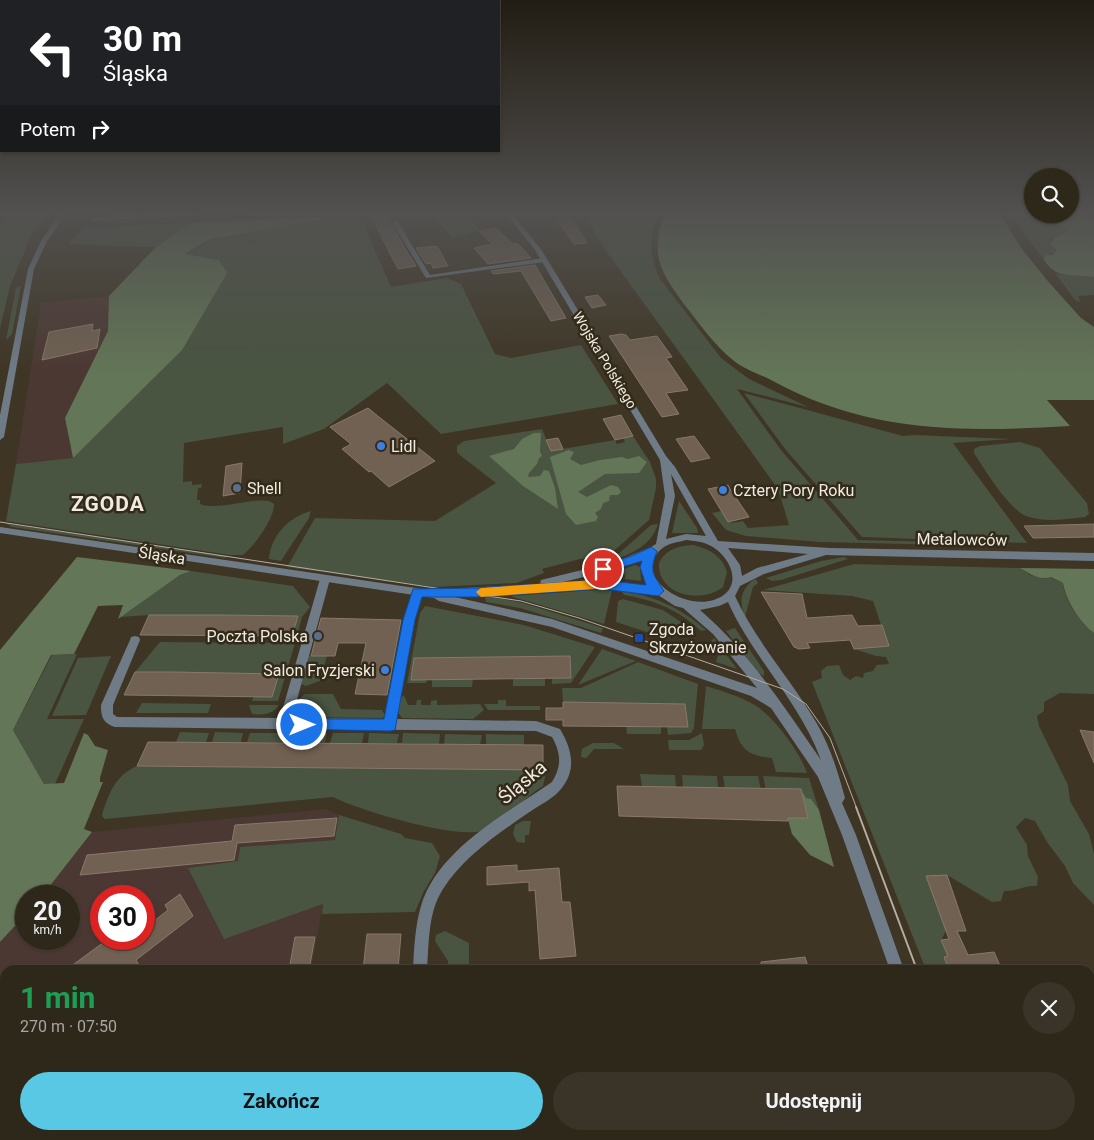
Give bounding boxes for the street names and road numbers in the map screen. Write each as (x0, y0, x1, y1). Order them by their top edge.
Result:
street label: Wojska Polskiego (570, 309, 640, 411)
street label: Metalowców (916, 529, 1008, 550)
street label: Śląska (137, 541, 187, 569)
street label: Śląska (493, 756, 551, 809)

